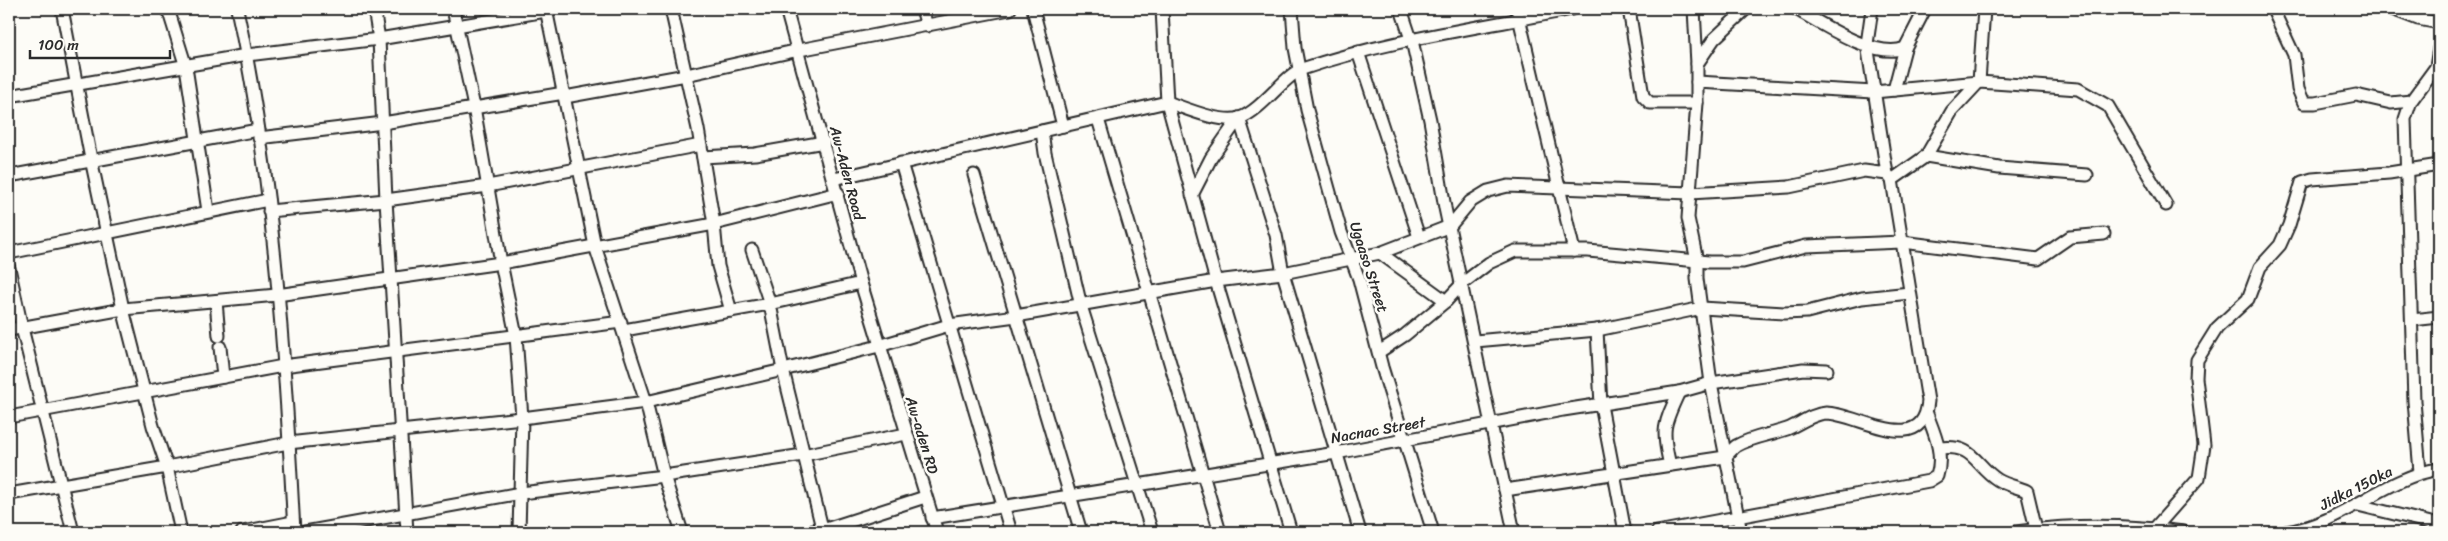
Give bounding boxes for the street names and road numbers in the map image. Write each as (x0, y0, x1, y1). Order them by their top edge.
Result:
street label: Aw-Aden Road (822, 122, 872, 224)
street label: Ugaaso Street (1342, 218, 1396, 316)
street label: Aw-aden RD (898, 392, 946, 477)
street label: Nacnac Street (1329, 409, 1428, 451)
street label: Jidka 150ka (2314, 458, 2398, 518)

